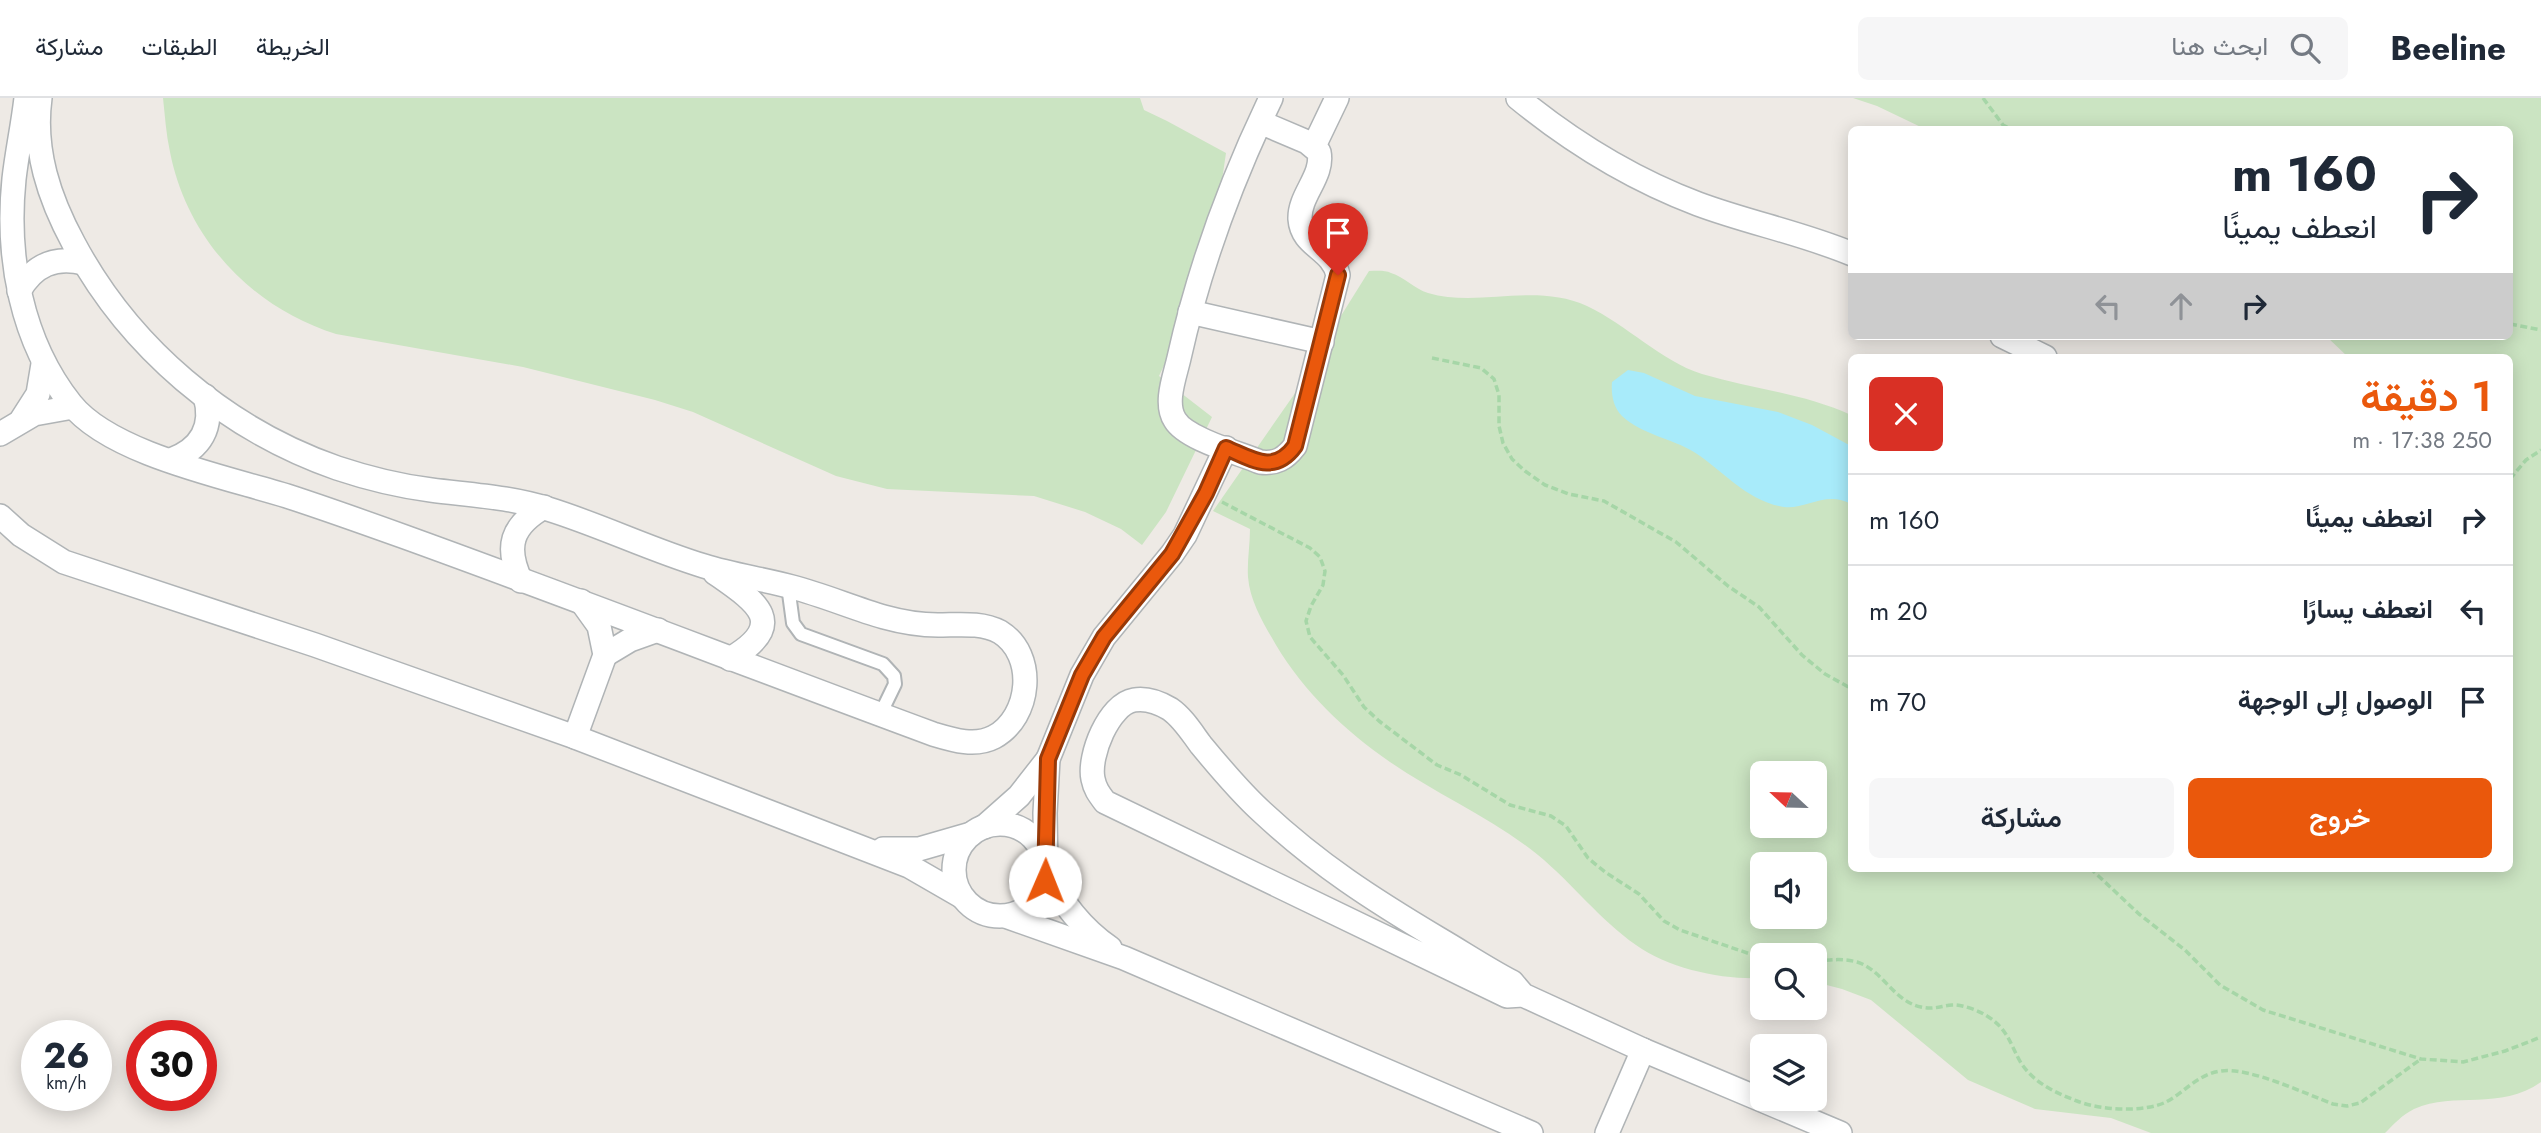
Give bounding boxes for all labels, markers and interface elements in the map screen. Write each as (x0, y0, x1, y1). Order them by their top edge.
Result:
search box (1858, 17, 2348, 80)
text: Beeline (2390, 25, 2506, 72)
text: ابحث هنا (2171, 27, 2268, 65)
text: مشاركة (35, 29, 103, 64)
text: الطبقات (141, 29, 218, 64)
text: الخريطة (256, 29, 330, 64)
icon: search (2286, 29, 2324, 67)
text: 160 m (2232, 139, 2377, 209)
icon: right (2401, 154, 2492, 245)
pin (1308, 203, 1368, 275)
text: انعطف يمينًا (2222, 204, 2377, 250)
icon: arrive (1319, 214, 1357, 252)
icon: left (2089, 287, 2127, 325)
icon: ahead (2162, 287, 2200, 325)
icon: right (2235, 287, 2273, 325)
text: 1 دقيقة (2360, 366, 2492, 427)
button: close (1869, 377, 1943, 451)
text: 250 m · 17:38 (2352, 423, 2492, 457)
text: انعطف يمينًا (2305, 499, 2433, 537)
text: 160 m (1869, 501, 1939, 539)
icon: right (2454, 501, 2492, 539)
text: انعطف يسارًا (2302, 590, 2433, 628)
text: 20 m (1869, 592, 1928, 630)
icon: left (2454, 592, 2492, 630)
text: الوصول إلى الوجهة (2238, 681, 2433, 719)
text: 70 m (1869, 683, 1926, 721)
icon: arrive (2454, 683, 2492, 721)
north arrow (1750, 761, 1827, 838)
map controls (1750, 761, 1827, 1111)
button: مشاركة (1869, 778, 2174, 858)
button: خروج (2188, 778, 2492, 858)
position arrow (1008, 844, 1082, 918)
button: sound (1750, 852, 1827, 929)
button: search (1750, 943, 1827, 1020)
speed limit sign: 30 (126, 1020, 217, 1111)
text: 26 (43, 1031, 90, 1081)
button: layers (1750, 1034, 1827, 1111)
text: km/h (46, 1070, 87, 1096)

